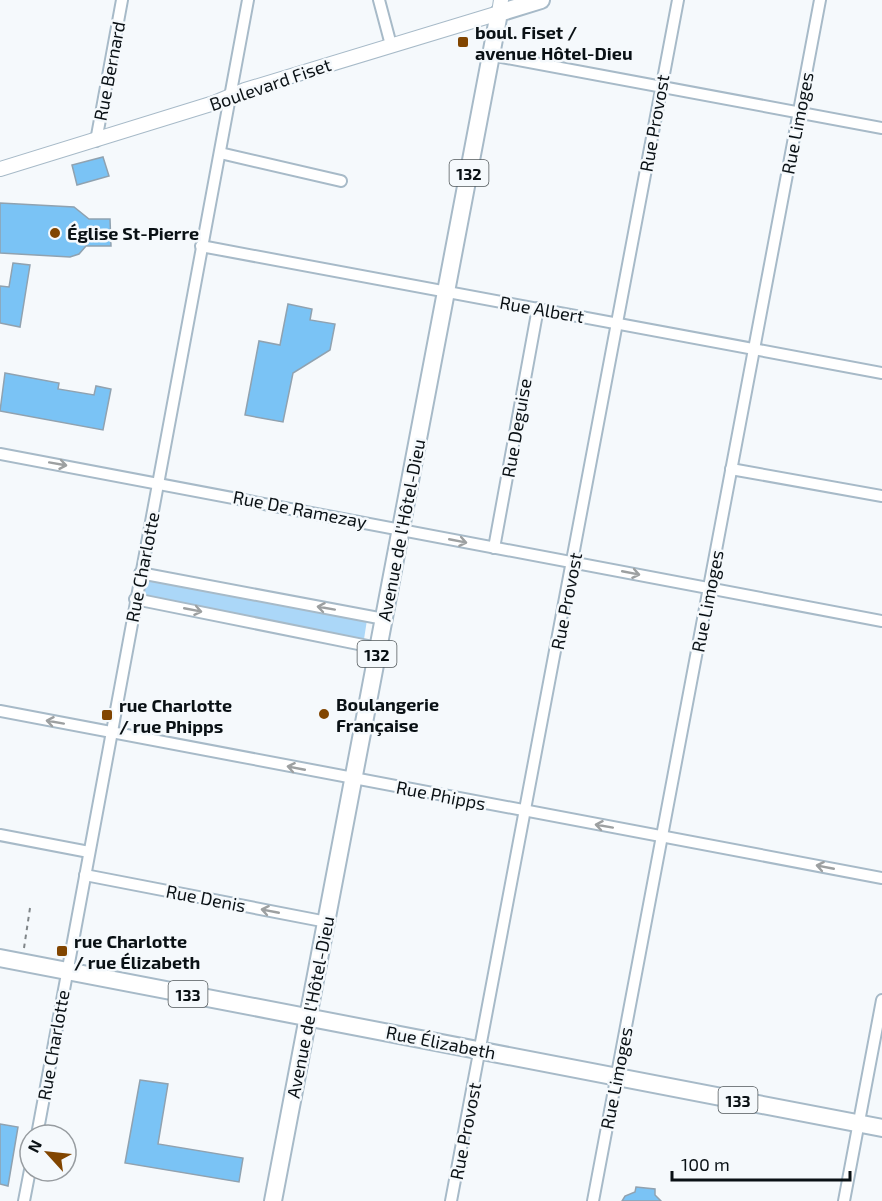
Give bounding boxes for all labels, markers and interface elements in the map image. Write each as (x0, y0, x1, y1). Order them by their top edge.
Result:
street label: Rue Bernard (89, 19, 129, 123)
place label: boul. Fiset / avenue Hôtel-Dieu (475, 21, 633, 64)
marker: boul. Fiset / avenue Hôtel-Dieu (456, 35, 470, 49)
street label: Boulevard Fiset (206, 53, 334, 115)
street label: Rue Limoges (776, 70, 818, 176)
street label: Rue Provost (635, 72, 673, 173)
road number: 132 (450, 160, 488, 186)
place label: Église St-Pierre (67, 222, 199, 244)
marker: Église St-Pierre (48, 226, 62, 240)
street label: Rue Albert (498, 291, 586, 327)
street label: Rue Deguise (496, 377, 536, 479)
street label: Avenue de l'Hôtel-Dieu (373, 437, 429, 623)
one-way arrow (47, 459, 67, 470)
street label: Rue De Ramezay (231, 485, 369, 533)
street label: Rue Charlotte (121, 510, 163, 624)
one-way arrow (448, 536, 467, 547)
street label: Rue Limoges (686, 548, 728, 654)
street label: Rue Provost (546, 550, 586, 651)
one-way arrow (621, 568, 640, 579)
one-way arrow (317, 602, 336, 613)
one-way arrow (183, 605, 202, 617)
road number: 132 (358, 641, 397, 667)
place label: Boulangerie Française (336, 693, 439, 737)
place label: rue Charlotte / rue Phipps (119, 694, 232, 737)
marker: Boulangerie Française (317, 707, 331, 721)
marker: rue Charlotte / rue Phipps (100, 708, 114, 722)
one-way arrow (46, 716, 66, 727)
one-way arrow (287, 762, 307, 773)
street label: Rue Phipps (394, 776, 488, 814)
one-way arrow (595, 820, 614, 831)
one-way arrow (815, 861, 835, 872)
street label: Rue Denis (164, 879, 248, 917)
one-way arrow (260, 905, 280, 916)
street label: Avenue de l'Hôtel-Dieu (282, 914, 338, 1100)
place label: rue Charlotte / rue Élizabeth (74, 930, 200, 973)
marker: rue Charlotte / rue Élizabeth (55, 944, 69, 958)
road number: 133 (168, 981, 207, 1007)
street label: Rue Charlotte (32, 988, 74, 1102)
street label: Rue Élizabeth (384, 1021, 498, 1063)
street label: Rue Limoges (595, 1025, 637, 1131)
street label: Rue Provost (445, 1080, 485, 1181)
road number: 133 (718, 1087, 758, 1113)
north arrow (18, 1123, 78, 1183)
text: N (23, 1136, 45, 1155)
scale bar (672, 1144, 850, 1182)
text: 100 m (681, 1153, 730, 1175)

